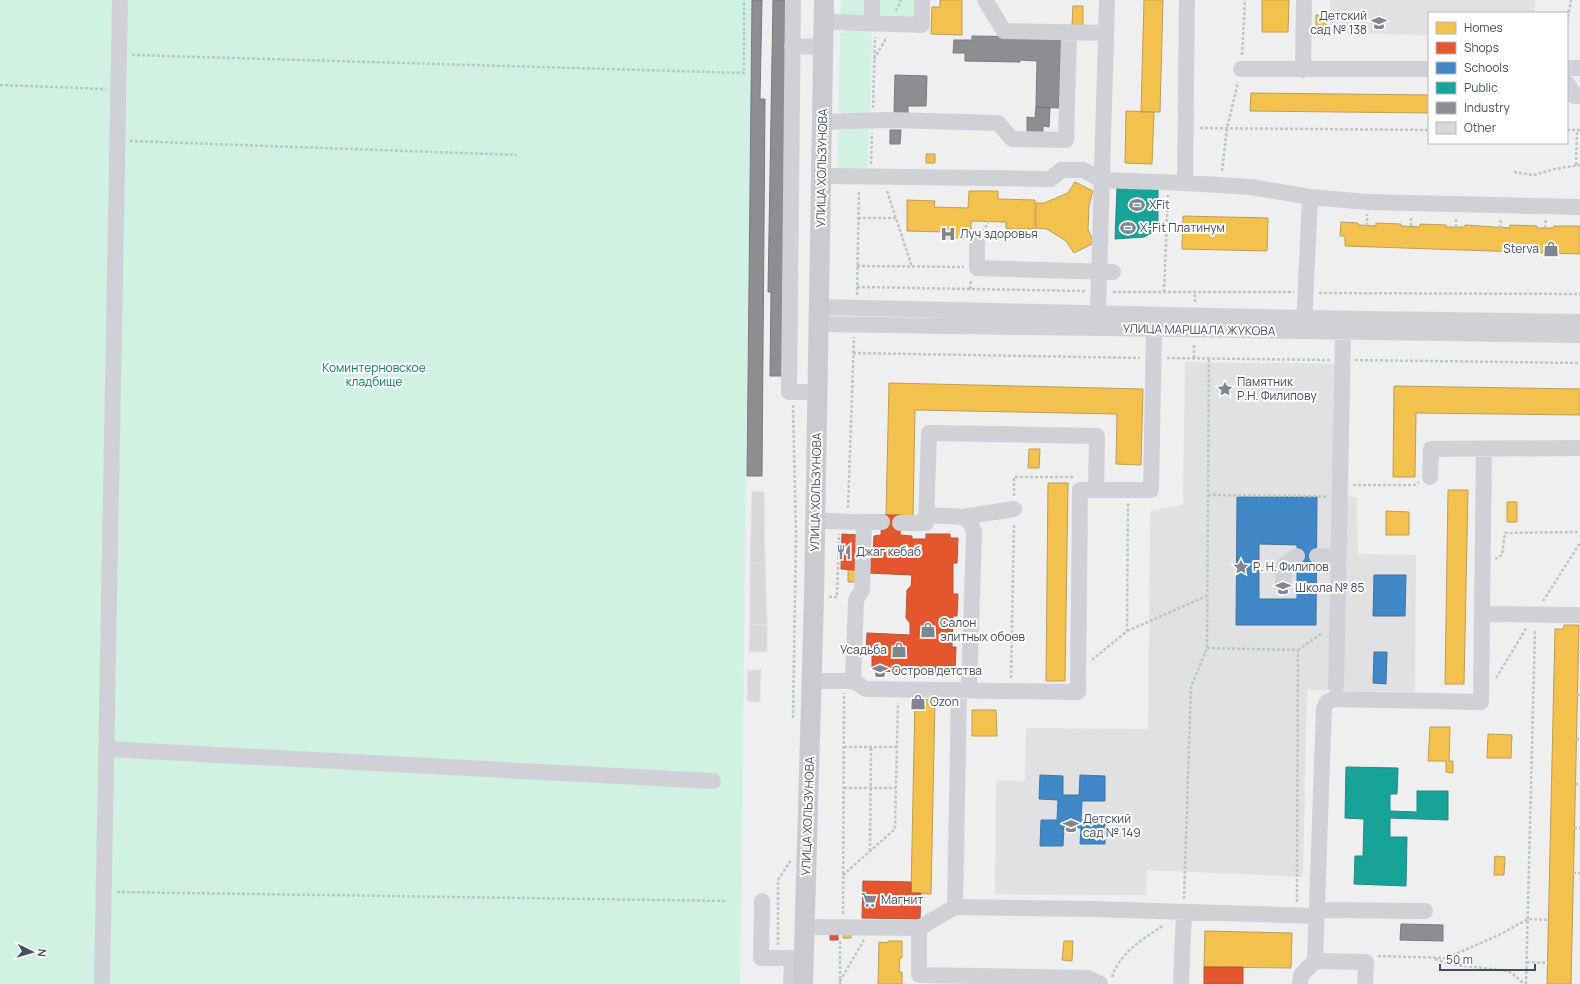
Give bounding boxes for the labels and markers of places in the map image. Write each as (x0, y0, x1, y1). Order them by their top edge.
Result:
place label: Детский сад № 138 (1310, 7, 1367, 38)
school or university icon: Детский сад № 138 (1370, 14, 1388, 32)
sports icon: XFit (1128, 196, 1146, 214)
place label: XFit (1149, 196, 1170, 213)
sports icon: X-Fit Платинум (1119, 219, 1137, 237)
place label: X-Fit Платинум (1140, 219, 1225, 236)
hospital icon: Луч здоровья (939, 225, 957, 243)
place label: Луч здоровья (960, 225, 1038, 242)
place label: Sterva (1503, 240, 1539, 257)
shop icon: Sterva (1542, 240, 1560, 258)
place label: Памятник Р.Н. Филипову (1237, 373, 1317, 404)
place icon: Памятник Р.Н. Филипову (1216, 380, 1234, 398)
restaurant icon: Джаг кебаб (835, 543, 853, 561)
place label: Джаг кебаб (856, 543, 921, 560)
place icon: Р. Н. Филипов (1232, 558, 1250, 576)
place label: Р. Н. Филипов (1253, 558, 1329, 575)
school or university icon: Школа № 85 (1274, 579, 1292, 597)
place label: Школа № 85 (1295, 579, 1364, 596)
place label: Салон элитных обоев (940, 614, 1026, 645)
shop icon: Салон элитных обоев (919, 621, 937, 639)
place label: Усадьба (840, 641, 887, 658)
shop icon: Усадьба (890, 641, 908, 659)
school or university icon: Остров детства (871, 662, 889, 680)
place label: Остров детства (892, 662, 982, 679)
shop icon: Ozon (909, 693, 927, 711)
place label: Ozon (930, 693, 959, 710)
place label: Детский сад № 149 (1083, 810, 1141, 841)
school or university icon: Детский сад № 149 (1062, 817, 1080, 835)
supermarket icon: Магнит (860, 891, 878, 909)
place label: Магнит (881, 891, 923, 908)

